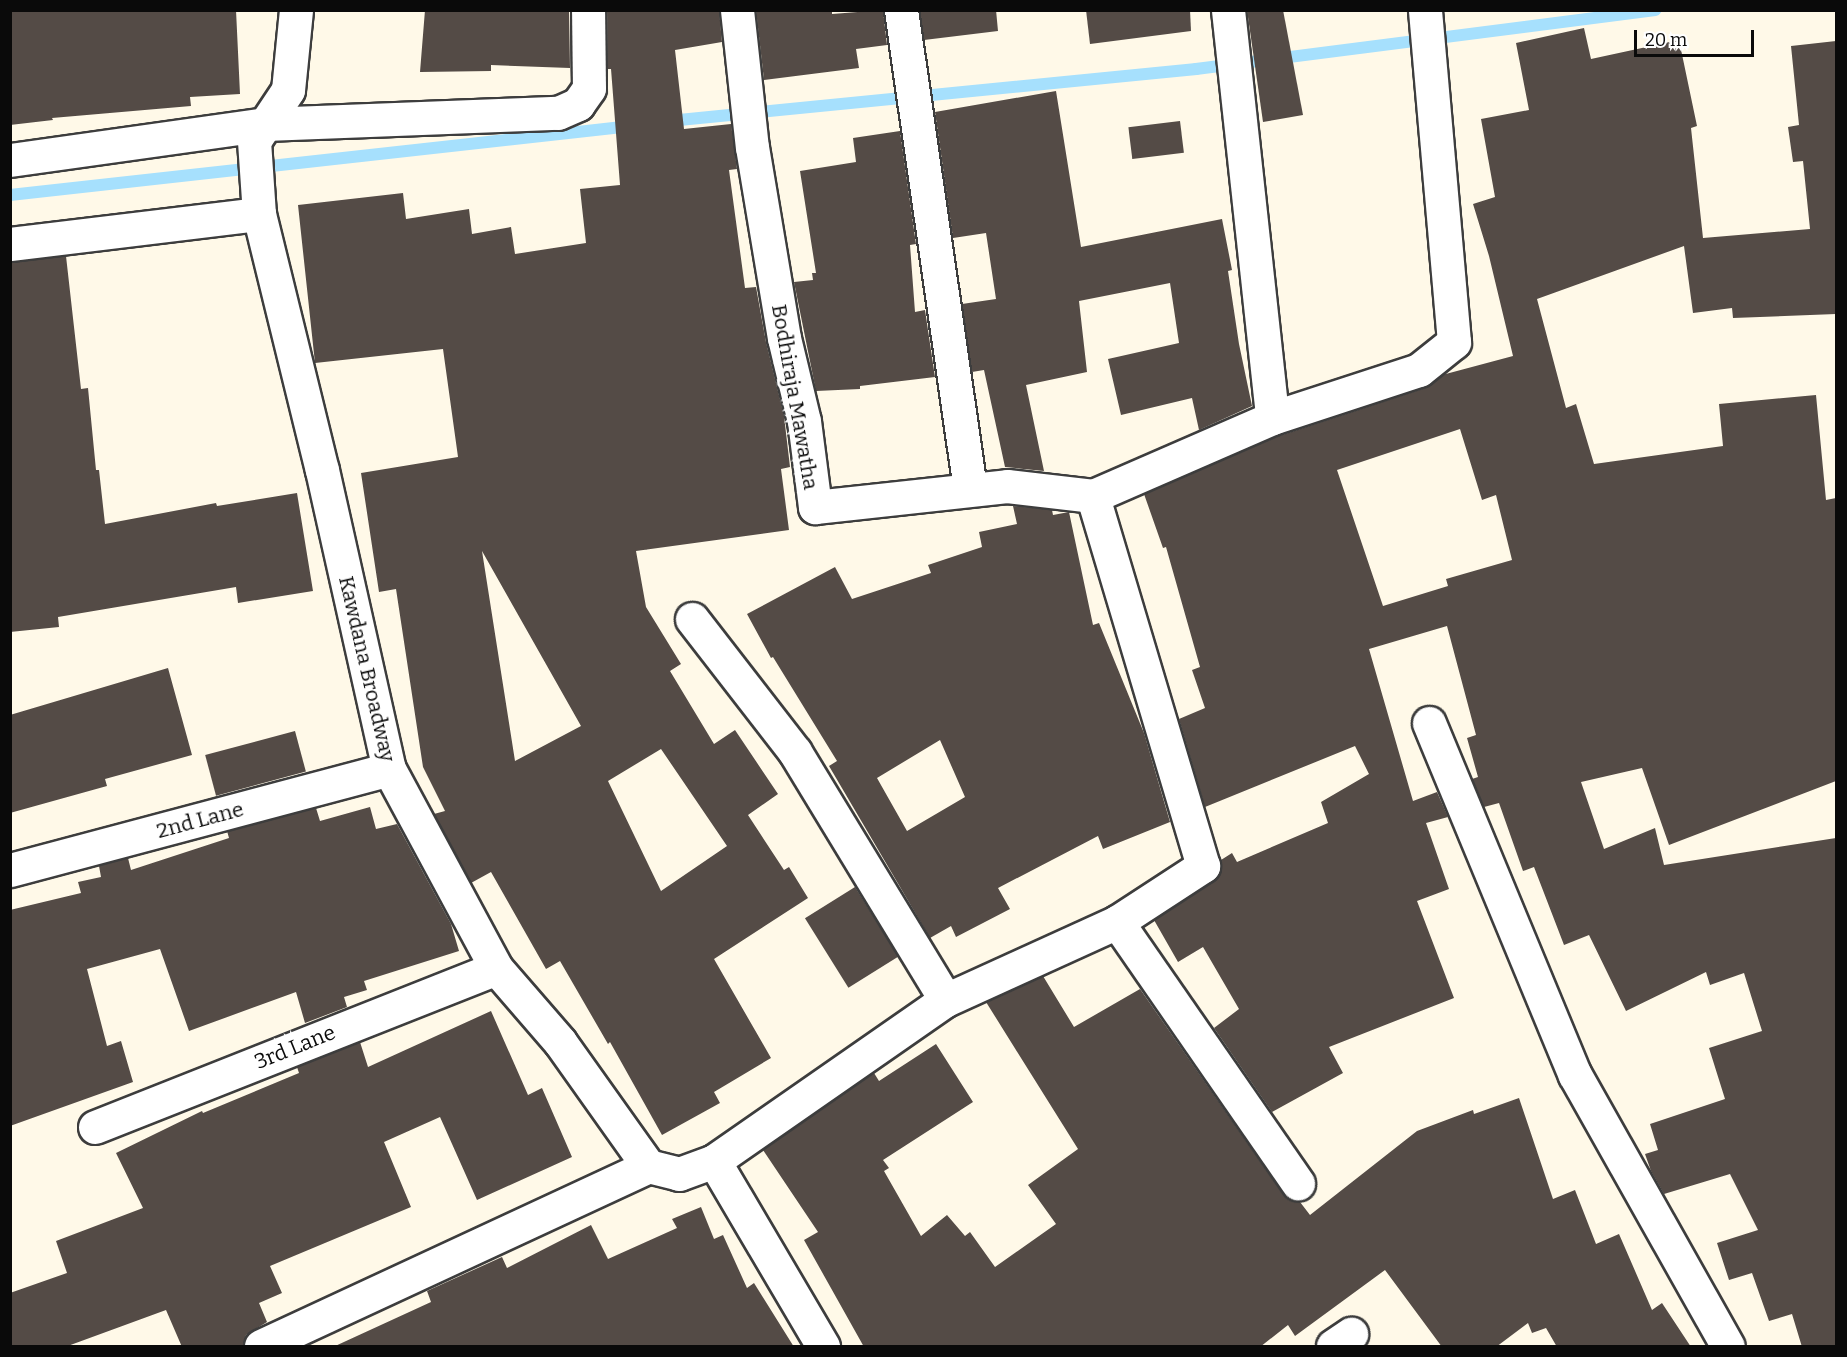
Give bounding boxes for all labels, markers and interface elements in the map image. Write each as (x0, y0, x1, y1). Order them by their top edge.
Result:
scale bar (1637, 18, 1757, 56)
text: 20 m (1645, 29, 1687, 51)
street label: Bodhiraja Mawatha (766, 302, 824, 492)
street label: Kawdana Broadway (333, 574, 401, 764)
street label: 2nd Lane (154, 796, 246, 844)
street label: 3rd Lane (251, 1019, 339, 1075)

